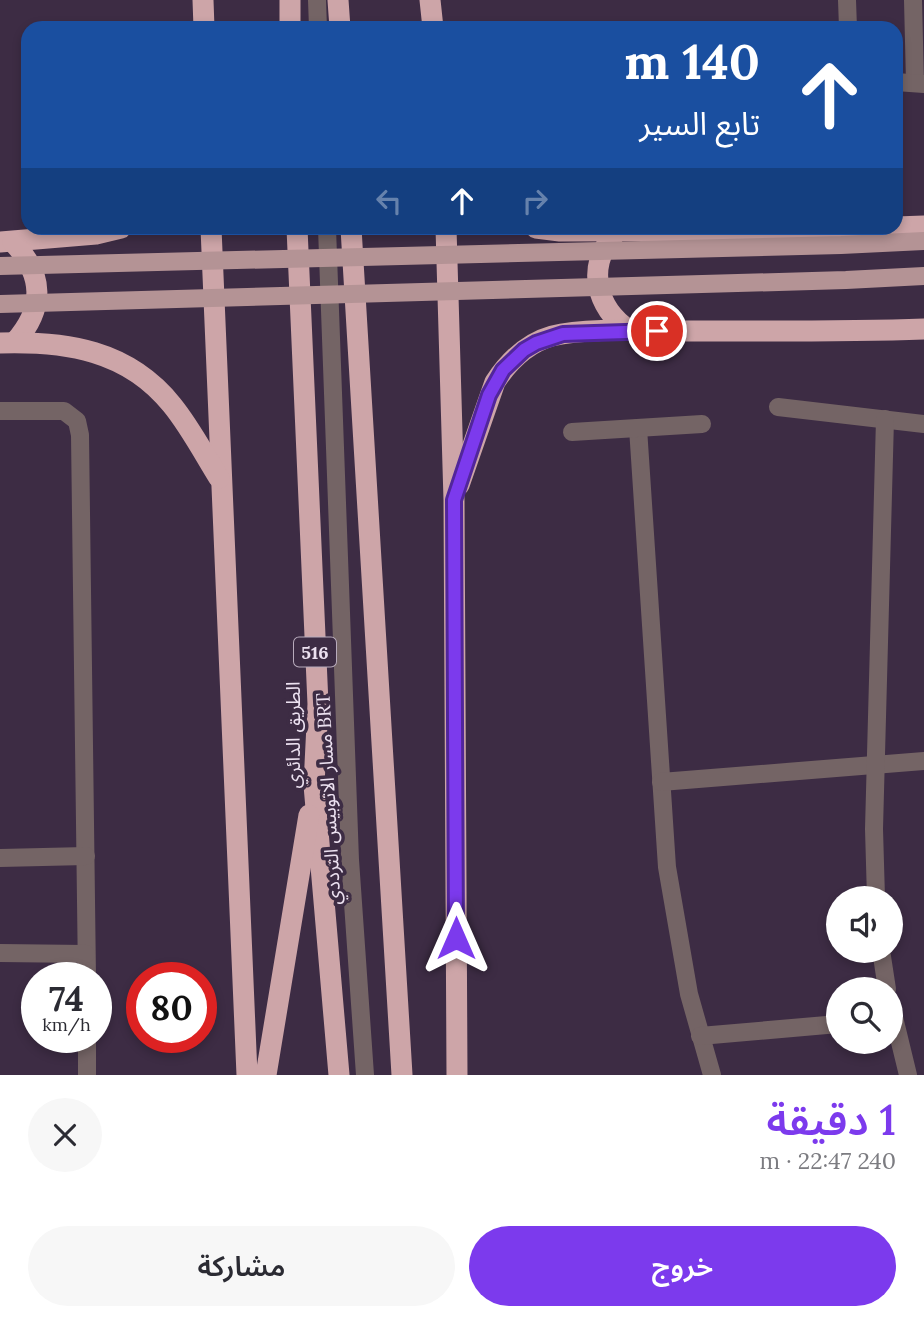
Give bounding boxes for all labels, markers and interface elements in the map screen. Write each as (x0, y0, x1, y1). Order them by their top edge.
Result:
text: 140 m (624, 30, 760, 92)
icon: ahead (784, 49, 875, 140)
text: تابع السير (639, 103, 760, 144)
icon: left (370, 182, 408, 220)
icon: ahead (443, 182, 481, 220)
icon: right (516, 182, 554, 220)
pin (627, 301, 687, 361)
icon: arrive (638, 312, 676, 350)
road number: 516 (294, 638, 336, 666)
street label: الطريق الدائري (281, 681, 308, 789)
street label: مسار الاتوبيس الترددي BRT (310, 692, 349, 905)
map controls (826, 886, 903, 1054)
button: sound (826, 886, 903, 963)
position arrow (419, 901, 493, 975)
speed limit sign: 80 (126, 962, 217, 1053)
text: 74 (49, 976, 84, 1021)
button: search (826, 977, 903, 1054)
text: km/h (42, 1013, 91, 1036)
text: 1 دقيقة (767, 1093, 896, 1147)
button: close (28, 1098, 102, 1172)
text: 240 m · 22:47 (759, 1146, 896, 1175)
button: مشاركة (28, 1226, 455, 1306)
button: خروج (469, 1226, 896, 1306)

